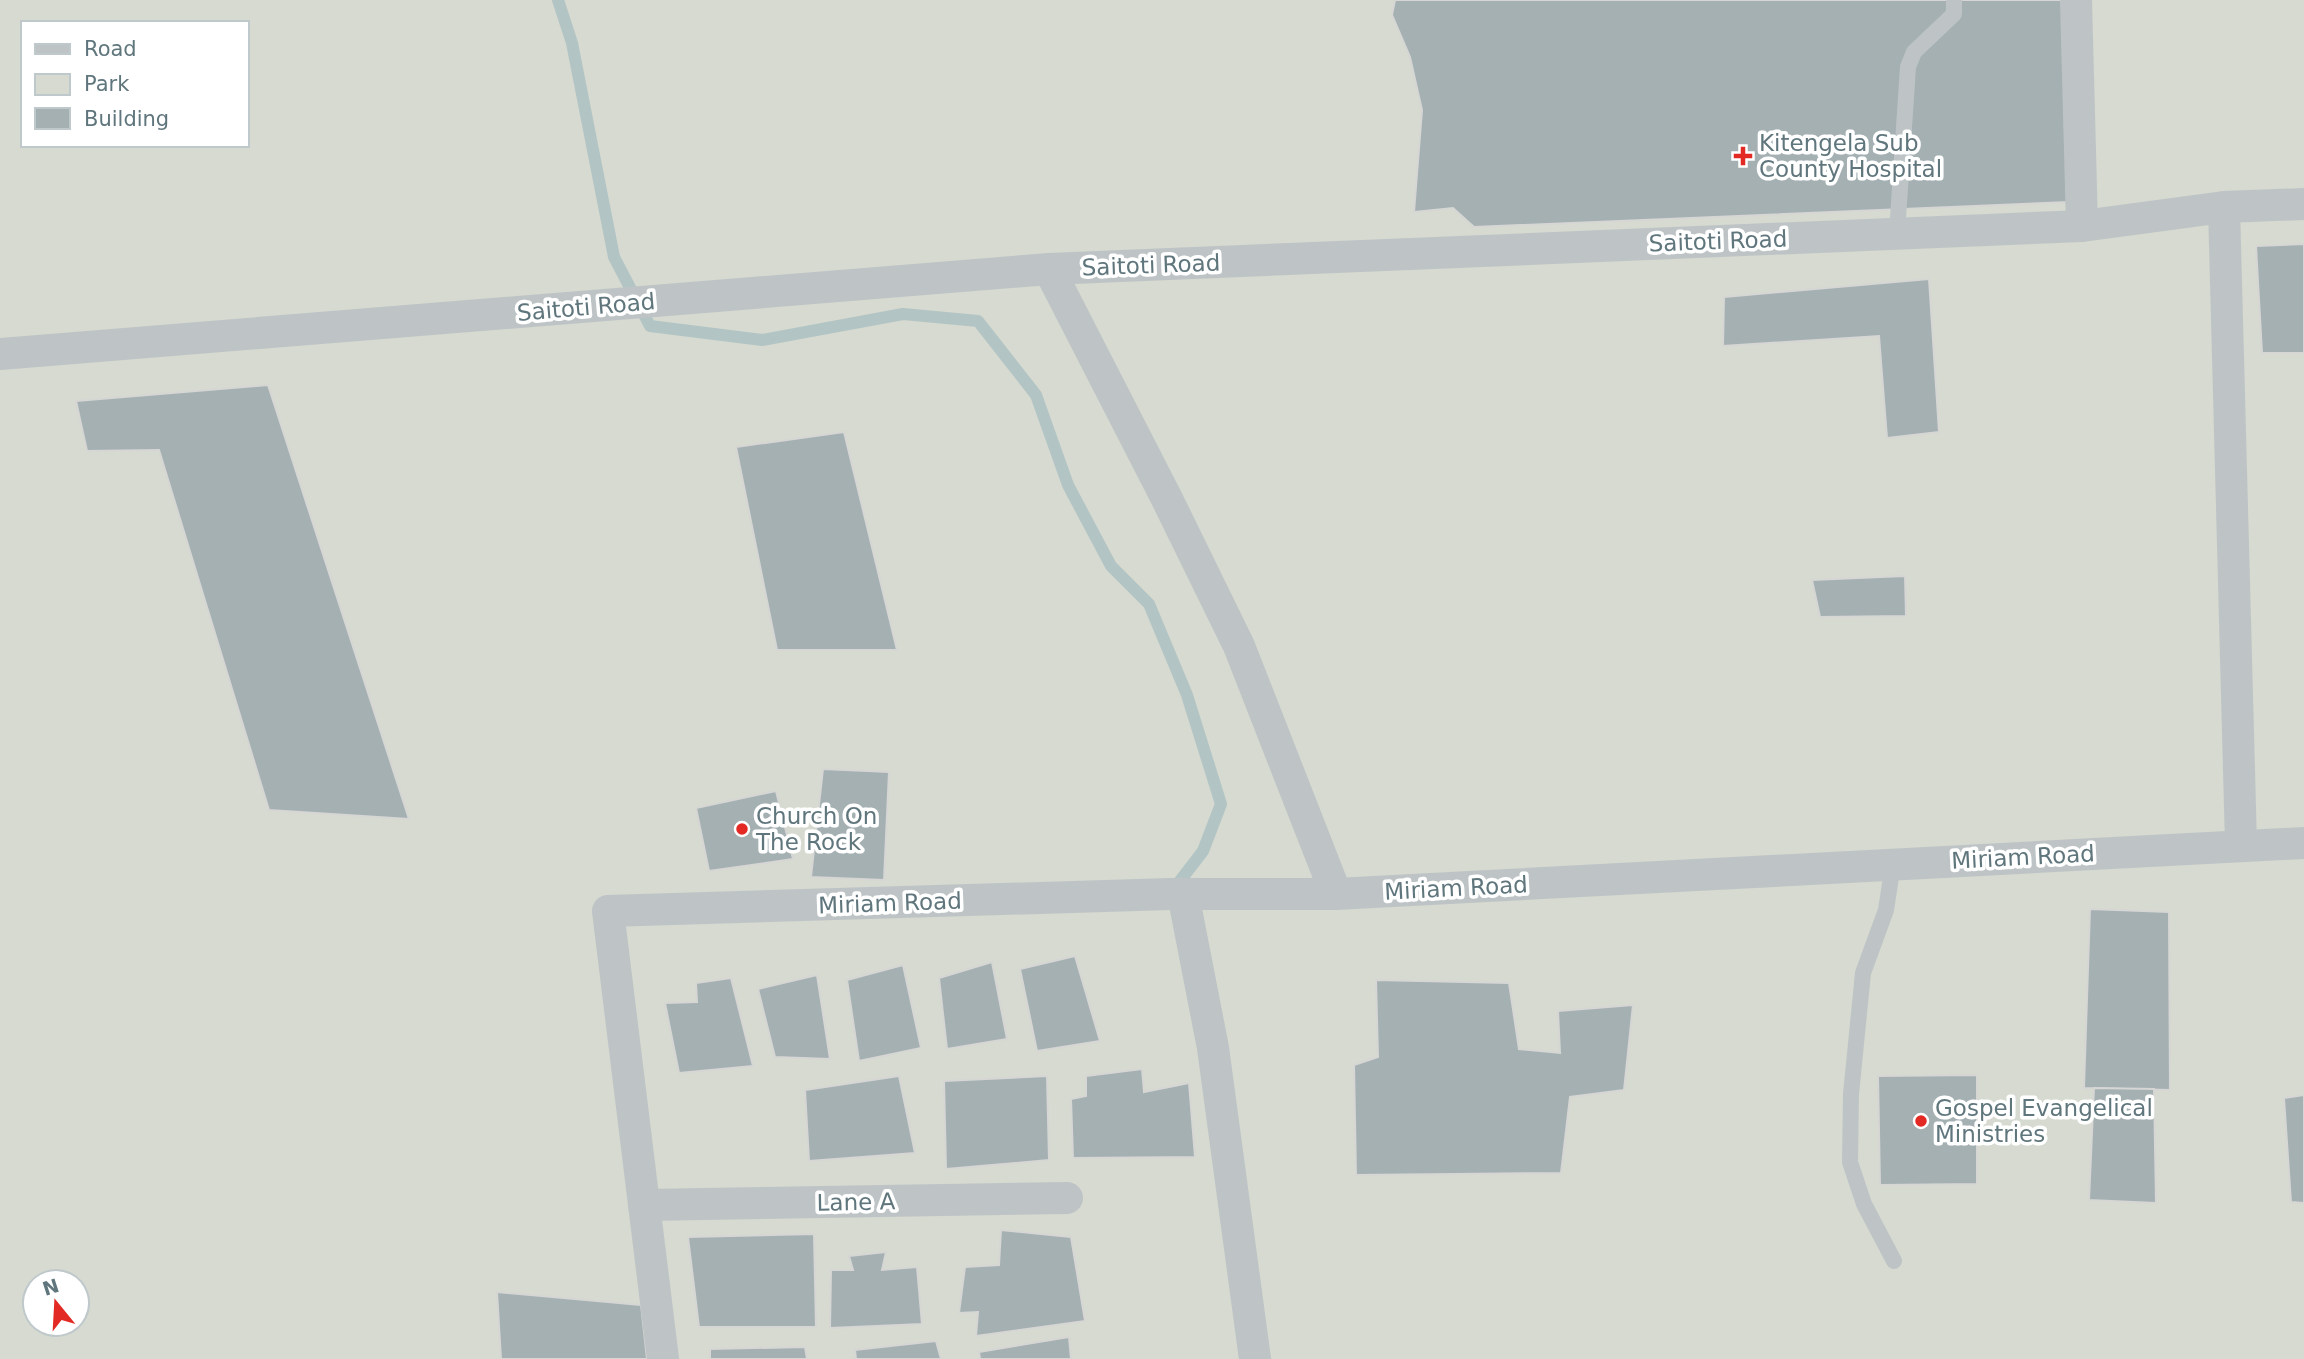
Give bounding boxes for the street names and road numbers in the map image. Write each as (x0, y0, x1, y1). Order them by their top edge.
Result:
street label: Saitoti Road (1648, 226, 1788, 256)
street label: Saitoti Road (1081, 250, 1221, 280)
street label: Saitoti Road (516, 288, 656, 326)
street label: Miriam Road (1951, 840, 2095, 874)
street label: Miriam Road (1384, 871, 1528, 905)
street label: Miriam Road (818, 888, 962, 918)
street label: Lane A (816, 1188, 896, 1216)

